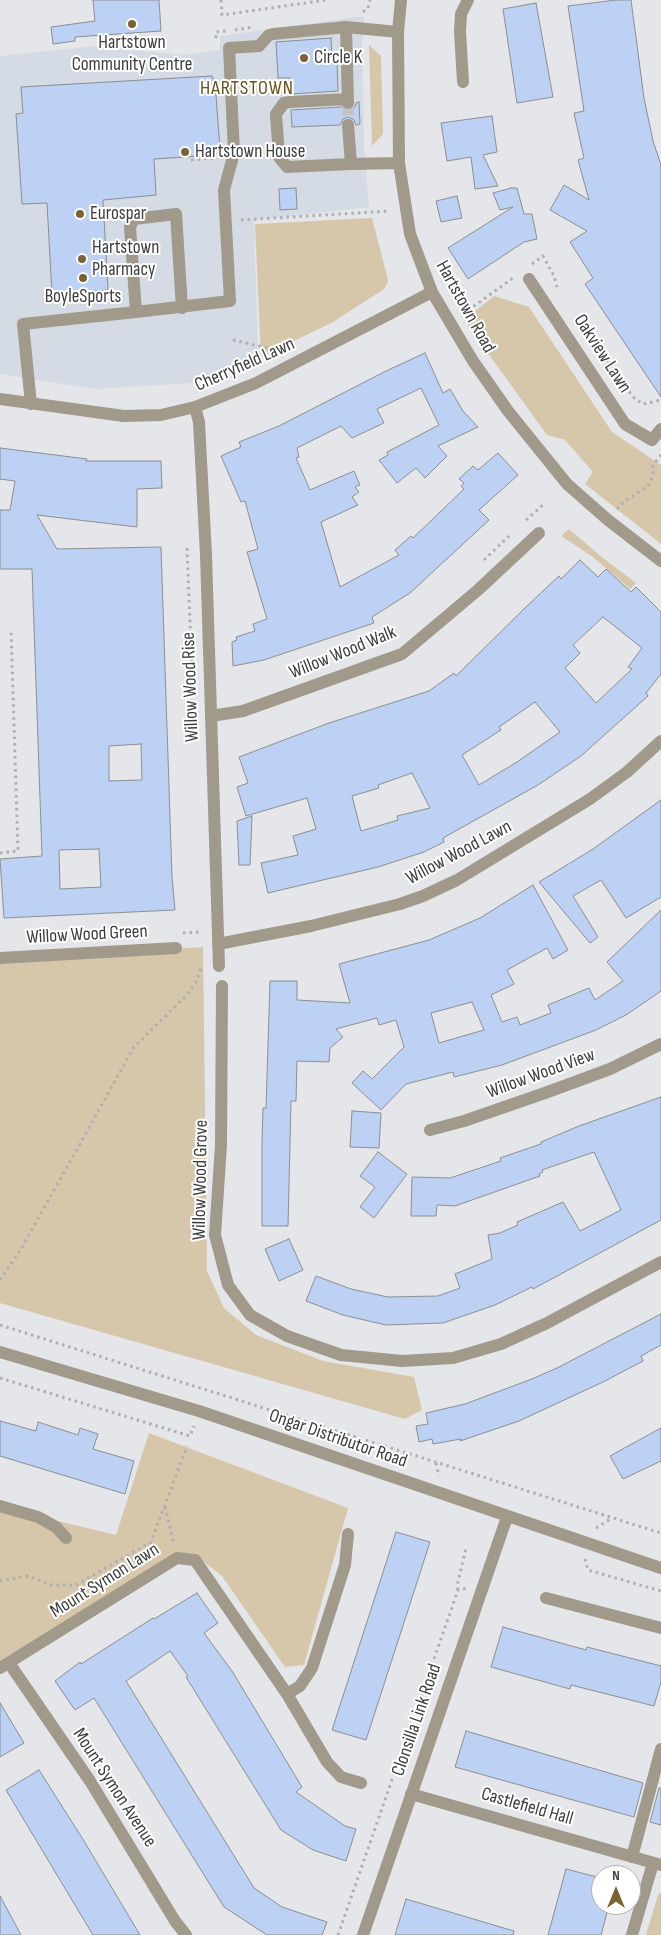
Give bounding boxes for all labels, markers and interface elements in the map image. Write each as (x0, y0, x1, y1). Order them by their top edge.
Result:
marker: Hartstown Community Centre (126, 18, 138, 30)
place label: Hartstown Community Centre (72, 32, 192, 76)
place label: Circle K (314, 47, 362, 69)
marker: Circle K (298, 52, 310, 64)
district label: HARTSTOWN (199, 77, 295, 101)
place label: Hartstown House (195, 141, 305, 163)
marker: Hartstown House (179, 146, 191, 158)
place label: Eurospar (90, 203, 146, 225)
marker: Eurospar (74, 208, 86, 220)
place label: Hartstown Pharmacy (92, 237, 159, 281)
marker: Hartstown Pharmacy (76, 253, 88, 265)
street label: Hartstown Road (430, 257, 500, 357)
marker: BoyleSports (77, 272, 89, 284)
place label: BoyleSports (45, 286, 121, 308)
street label: Oakview Lawn (568, 310, 636, 398)
street label: Cherryfield Lawn (191, 333, 299, 397)
street label: Willow Wood Walk (286, 621, 400, 685)
street label: Willow Wood Rise (178, 632, 204, 742)
street label: Willow Wood Lawn (402, 816, 516, 890)
street label: Willow Wood Green (26, 920, 148, 950)
street label: Willow Wood View (484, 1044, 598, 1104)
street label: Willow Wood Grove (189, 1120, 213, 1240)
street label: Ongar Distributor Road (266, 1405, 410, 1473)
street label: Mount Symon Lawn (46, 1539, 164, 1623)
street label: Clonsilla Link Road (387, 1661, 447, 1779)
street label: Mount Symon Avenue (67, 1724, 161, 1852)
street label: Castlefield Hall (478, 1783, 576, 1831)
north arrow (591, 1865, 641, 1915)
text: N (612, 1867, 620, 1884)

